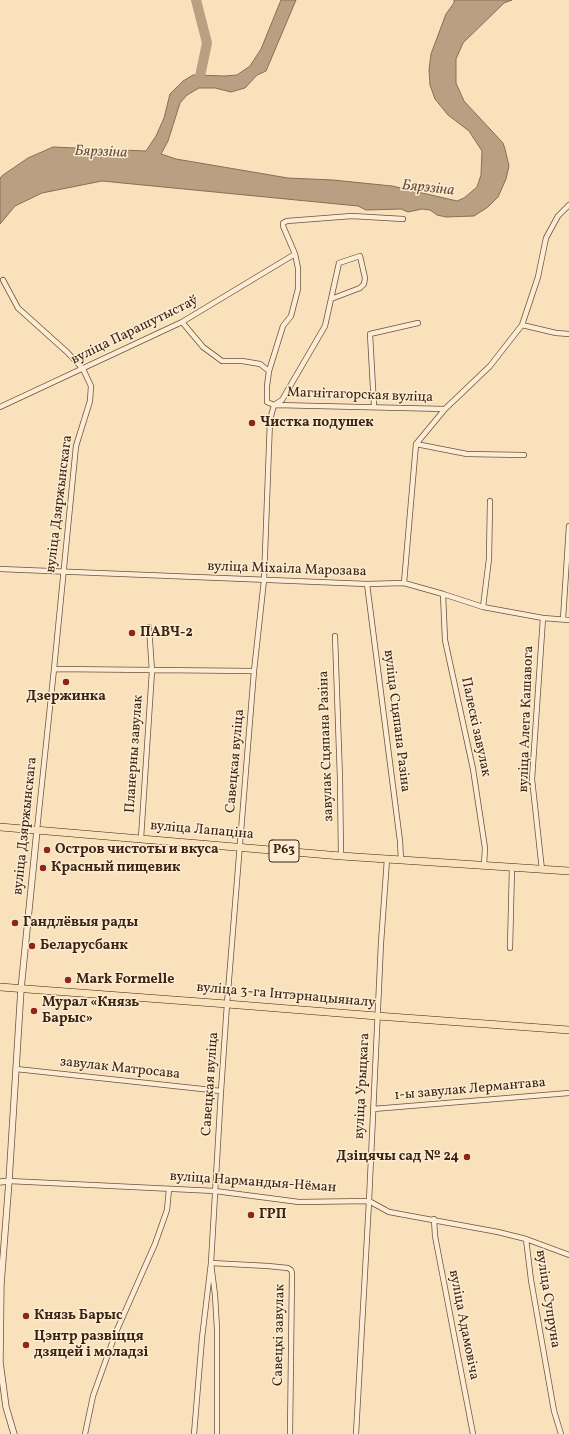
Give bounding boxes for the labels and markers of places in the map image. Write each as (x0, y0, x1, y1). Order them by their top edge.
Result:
place label: Чистка подушек (260, 415, 374, 431)
marker: Чистка подушек (247, 418, 257, 428)
place label: ПАВЧ-2 (140, 625, 193, 641)
marker: ПАВЧ-2 (127, 628, 137, 638)
marker: Дзержинка (61, 677, 71, 687)
place label: Дзержинка (26, 689, 106, 705)
place label: Остров чистоты и вкуса (55, 842, 219, 858)
marker: Остров чистоты и вкуса (42, 845, 52, 855)
place label: Красный пищевик (51, 860, 180, 876)
marker: Красный пищевик (38, 863, 48, 873)
place label: Гандлёвыя рады (23, 915, 138, 931)
marker: Гандлёвыя рады (10, 918, 20, 928)
place label: Беларусбанк (40, 938, 128, 954)
marker: Беларусбанк (27, 941, 37, 951)
place label: Mark Formelle (76, 972, 174, 988)
marker: Mark Formelle (63, 975, 73, 985)
place label: Мурал «Князь Барыс» (42, 995, 139, 1028)
marker: Мурал «Князь Барыс» (29, 1006, 39, 1016)
place label: Дзіцячы сад № 24 (336, 1149, 459, 1165)
marker: Дзіцячы сад № 24 (462, 1152, 472, 1162)
place label: ГРП (259, 1207, 287, 1223)
marker: ГРП (246, 1210, 256, 1220)
place label: Князь Барыс (34, 1308, 123, 1324)
marker: Князь Барыс (21, 1311, 31, 1321)
place label: Цэнтр развіцця дзяцей і моладзі (34, 1329, 148, 1362)
marker: Цэнтр развіцця дзяцей і моладзі (21, 1340, 31, 1350)

